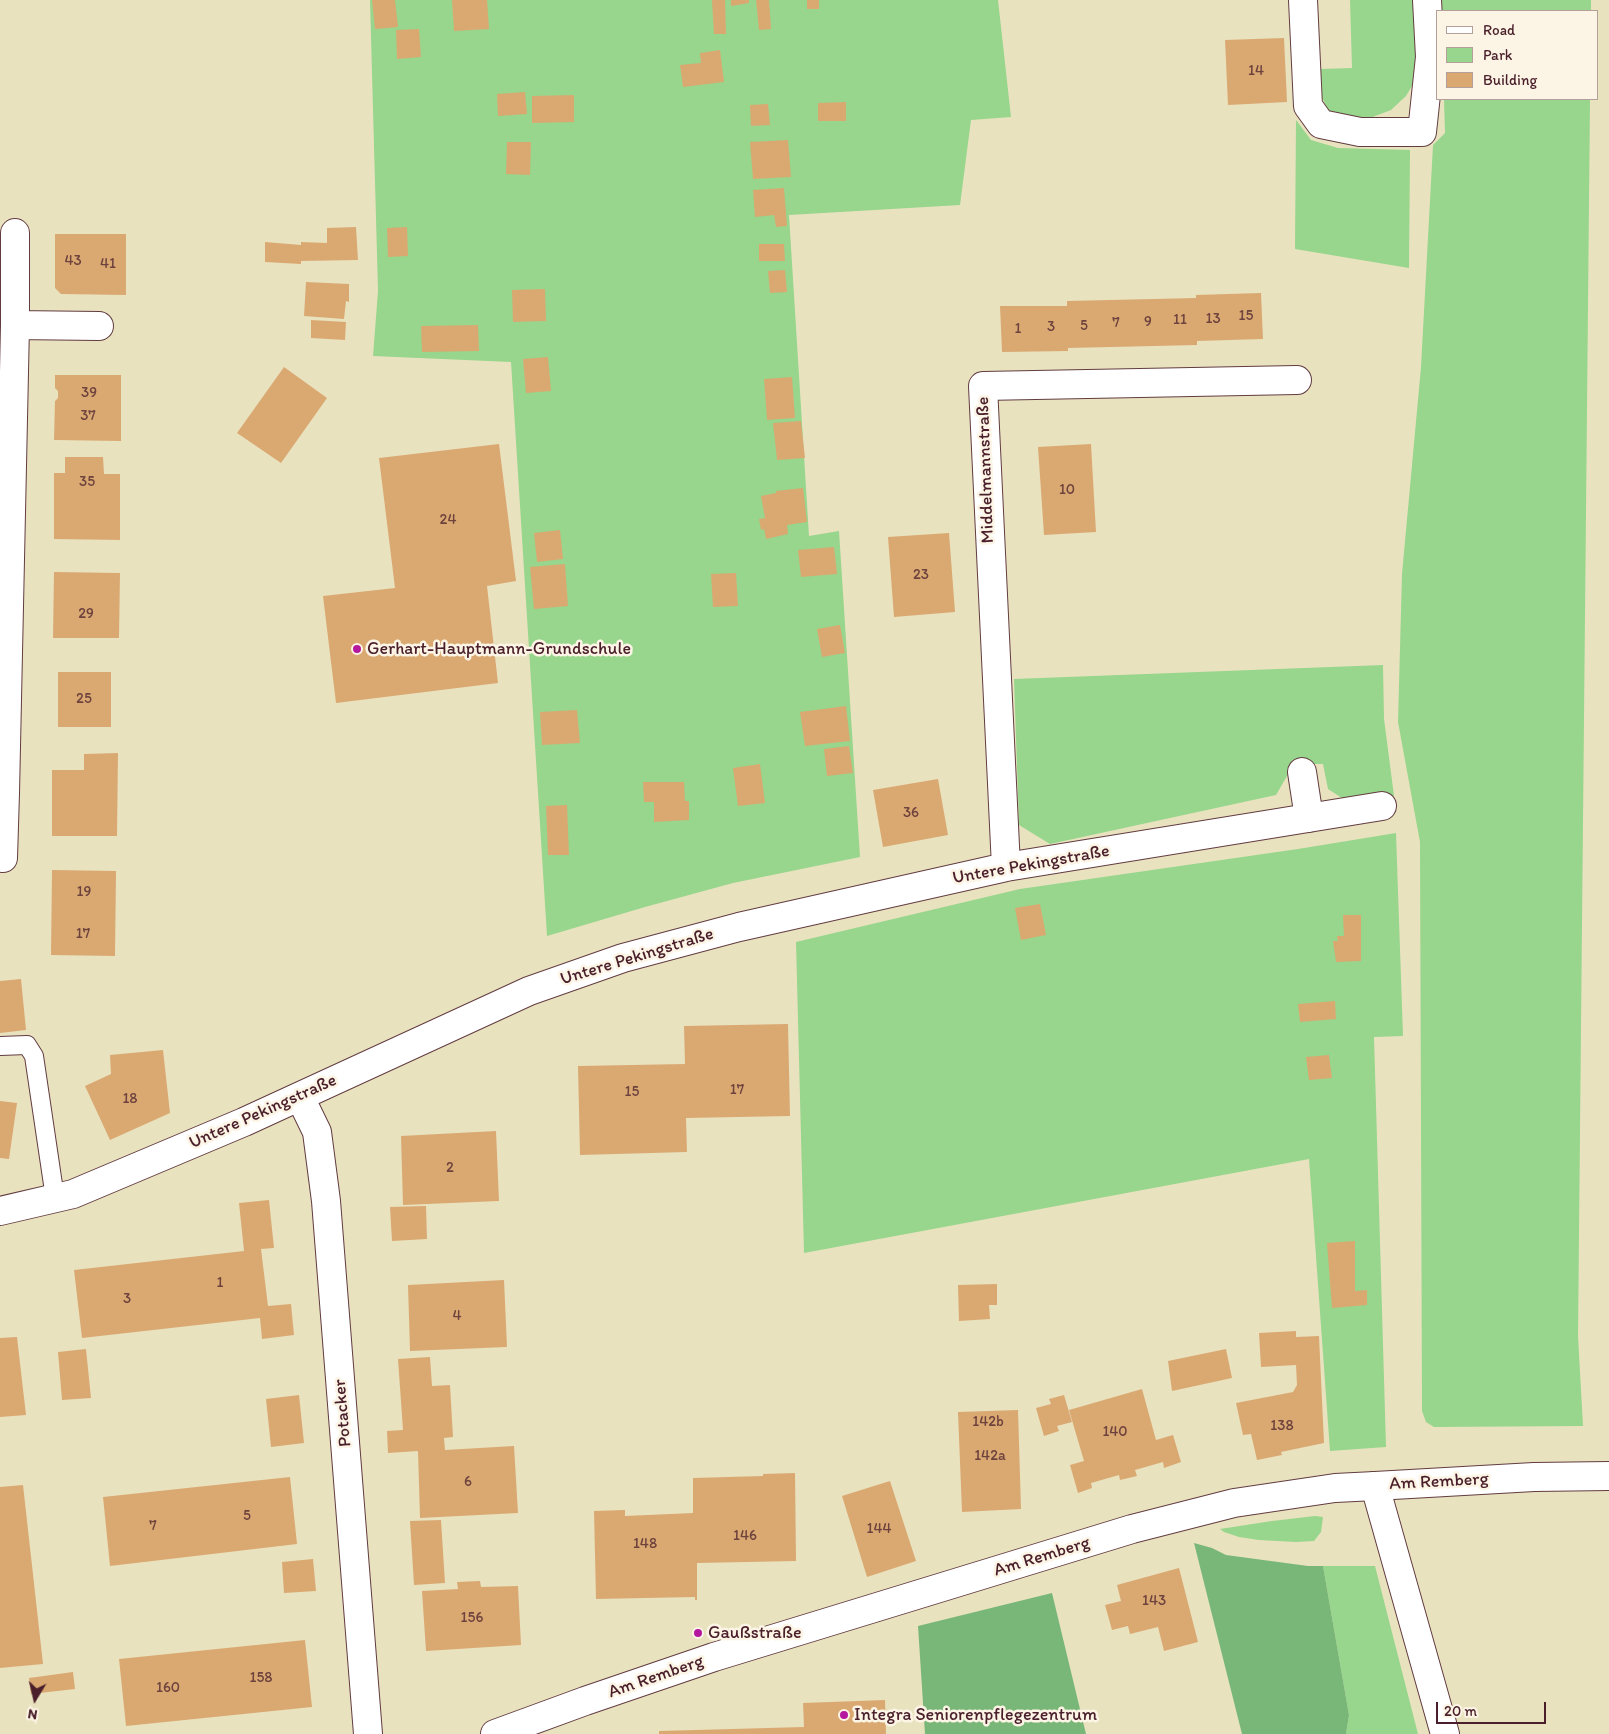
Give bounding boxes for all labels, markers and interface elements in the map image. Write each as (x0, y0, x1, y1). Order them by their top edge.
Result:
legend (1436, 10, 1599, 100)
text: Road (1483, 21, 1515, 39)
text: Park (1483, 46, 1513, 64)
house number: 14 (1248, 62, 1264, 80)
text: Building (1483, 71, 1537, 89)
house number: 43 (64, 252, 82, 270)
house number: 41 (100, 255, 116, 273)
house number: 15 (1239, 307, 1253, 325)
house number: 13 (1205, 310, 1221, 328)
house number: 11 (1173, 311, 1187, 329)
house number: 9 (1144, 313, 1152, 331)
house number: 7 (1112, 314, 1120, 332)
house number: 5 (1080, 317, 1088, 335)
house number: 3 (1047, 318, 1055, 336)
house number: 1 (1015, 320, 1021, 338)
house number: 39 (81, 384, 97, 402)
street label: Middelmannstraße (973, 396, 999, 544)
house number: 37 (80, 407, 96, 425)
house number: 35 (79, 473, 95, 491)
house number: 10 (1059, 481, 1075, 499)
house number: 24 (440, 511, 456, 529)
house number: 23 (913, 566, 929, 584)
house number: 29 (78, 605, 94, 623)
place label: Gerhart-Hauptmann-Grundschule (367, 638, 631, 660)
marker: Gerhart-Hauptmann-Grundschule (351, 643, 363, 655)
house number: 25 (76, 690, 92, 708)
house number: 36 (903, 804, 919, 822)
street label: Untere Pekingstraße (951, 841, 1111, 889)
house number: 19 (77, 883, 91, 901)
street label: Untere Pekingstraße (558, 923, 716, 991)
house number: 17 (76, 925, 90, 943)
street label: Untere Pekingstraße (186, 1070, 340, 1154)
house number: 17 (730, 1081, 744, 1099)
house number: 15 (625, 1083, 639, 1101)
house number: 18 (122, 1090, 138, 1108)
house number: 2 (446, 1159, 454, 1177)
house number: 1 (217, 1274, 223, 1292)
house number: 3 (123, 1290, 131, 1308)
house number: 4 (452, 1307, 462, 1325)
street label: Potacker (329, 1378, 357, 1448)
house number: 142b (972, 1413, 1004, 1431)
house number: 138 (1270, 1417, 1294, 1435)
house number: 140 (1102, 1423, 1128, 1441)
house number: 142a (974, 1447, 1006, 1465)
street label: Am Remberg (1389, 1469, 1489, 1495)
house number: 6 (464, 1473, 472, 1491)
house number: 5 (243, 1507, 251, 1525)
house number: 7 (149, 1517, 157, 1535)
house number: 144 (867, 1520, 891, 1538)
house number: 146 (733, 1527, 757, 1545)
street label: Am Remberg (991, 1532, 1093, 1582)
house number: 148 (633, 1535, 657, 1553)
house number: 143 (1142, 1592, 1166, 1610)
house number: 156 (461, 1609, 483, 1627)
place label: Gaußstraße (708, 1622, 802, 1644)
marker: Gaußstraße (692, 1627, 704, 1639)
street label: Am Remberg (605, 1651, 707, 1703)
house number: 158 (249, 1669, 273, 1687)
north arrow (10, 1674, 60, 1724)
house number: 160 (156, 1679, 180, 1697)
scale bar (1439, 1692, 1549, 1724)
text: 20 m (1444, 1702, 1477, 1720)
place label: Integra Seniorenpflegezentrum (854, 1704, 1097, 1726)
text: N (27, 1705, 39, 1723)
marker: Integra Seniorenpflegezentrum (838, 1709, 850, 1721)

